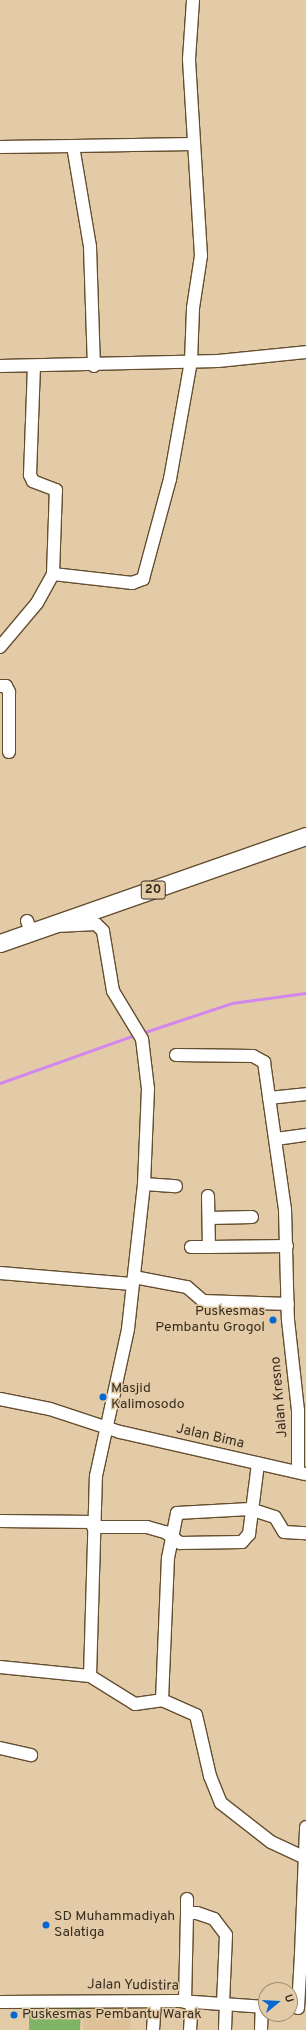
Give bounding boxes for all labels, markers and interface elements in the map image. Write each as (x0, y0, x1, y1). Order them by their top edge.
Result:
road number: 20 (140, 879, 166, 901)
place label: Puskesmas Pembantu Grogol (155, 1304, 265, 1336)
marker: Puskesmas Pembantu Grogol (268, 1315, 278, 1325)
street label: Jalan Kresno (268, 1356, 292, 1438)
place label: Masjid Kalimosodo (111, 1381, 184, 1414)
marker: Masjid Kalimosodo (98, 1392, 108, 1402)
street label: Jalan Bima (174, 1421, 246, 1453)
place label: SD Muhammadiyah Salatiga (54, 1909, 175, 1942)
marker: SD Muhammadiyah Salatiga (41, 1920, 51, 1930)
street label: Jalan Yudistira (87, 1977, 179, 1995)
north arrow (258, 1982, 298, 2022)
text: U (281, 1993, 296, 2004)
place label: Puskesmas Pembantu Warak (22, 2007, 202, 2023)
marker: Puskesmas Pembantu Warak (9, 2010, 19, 2020)

